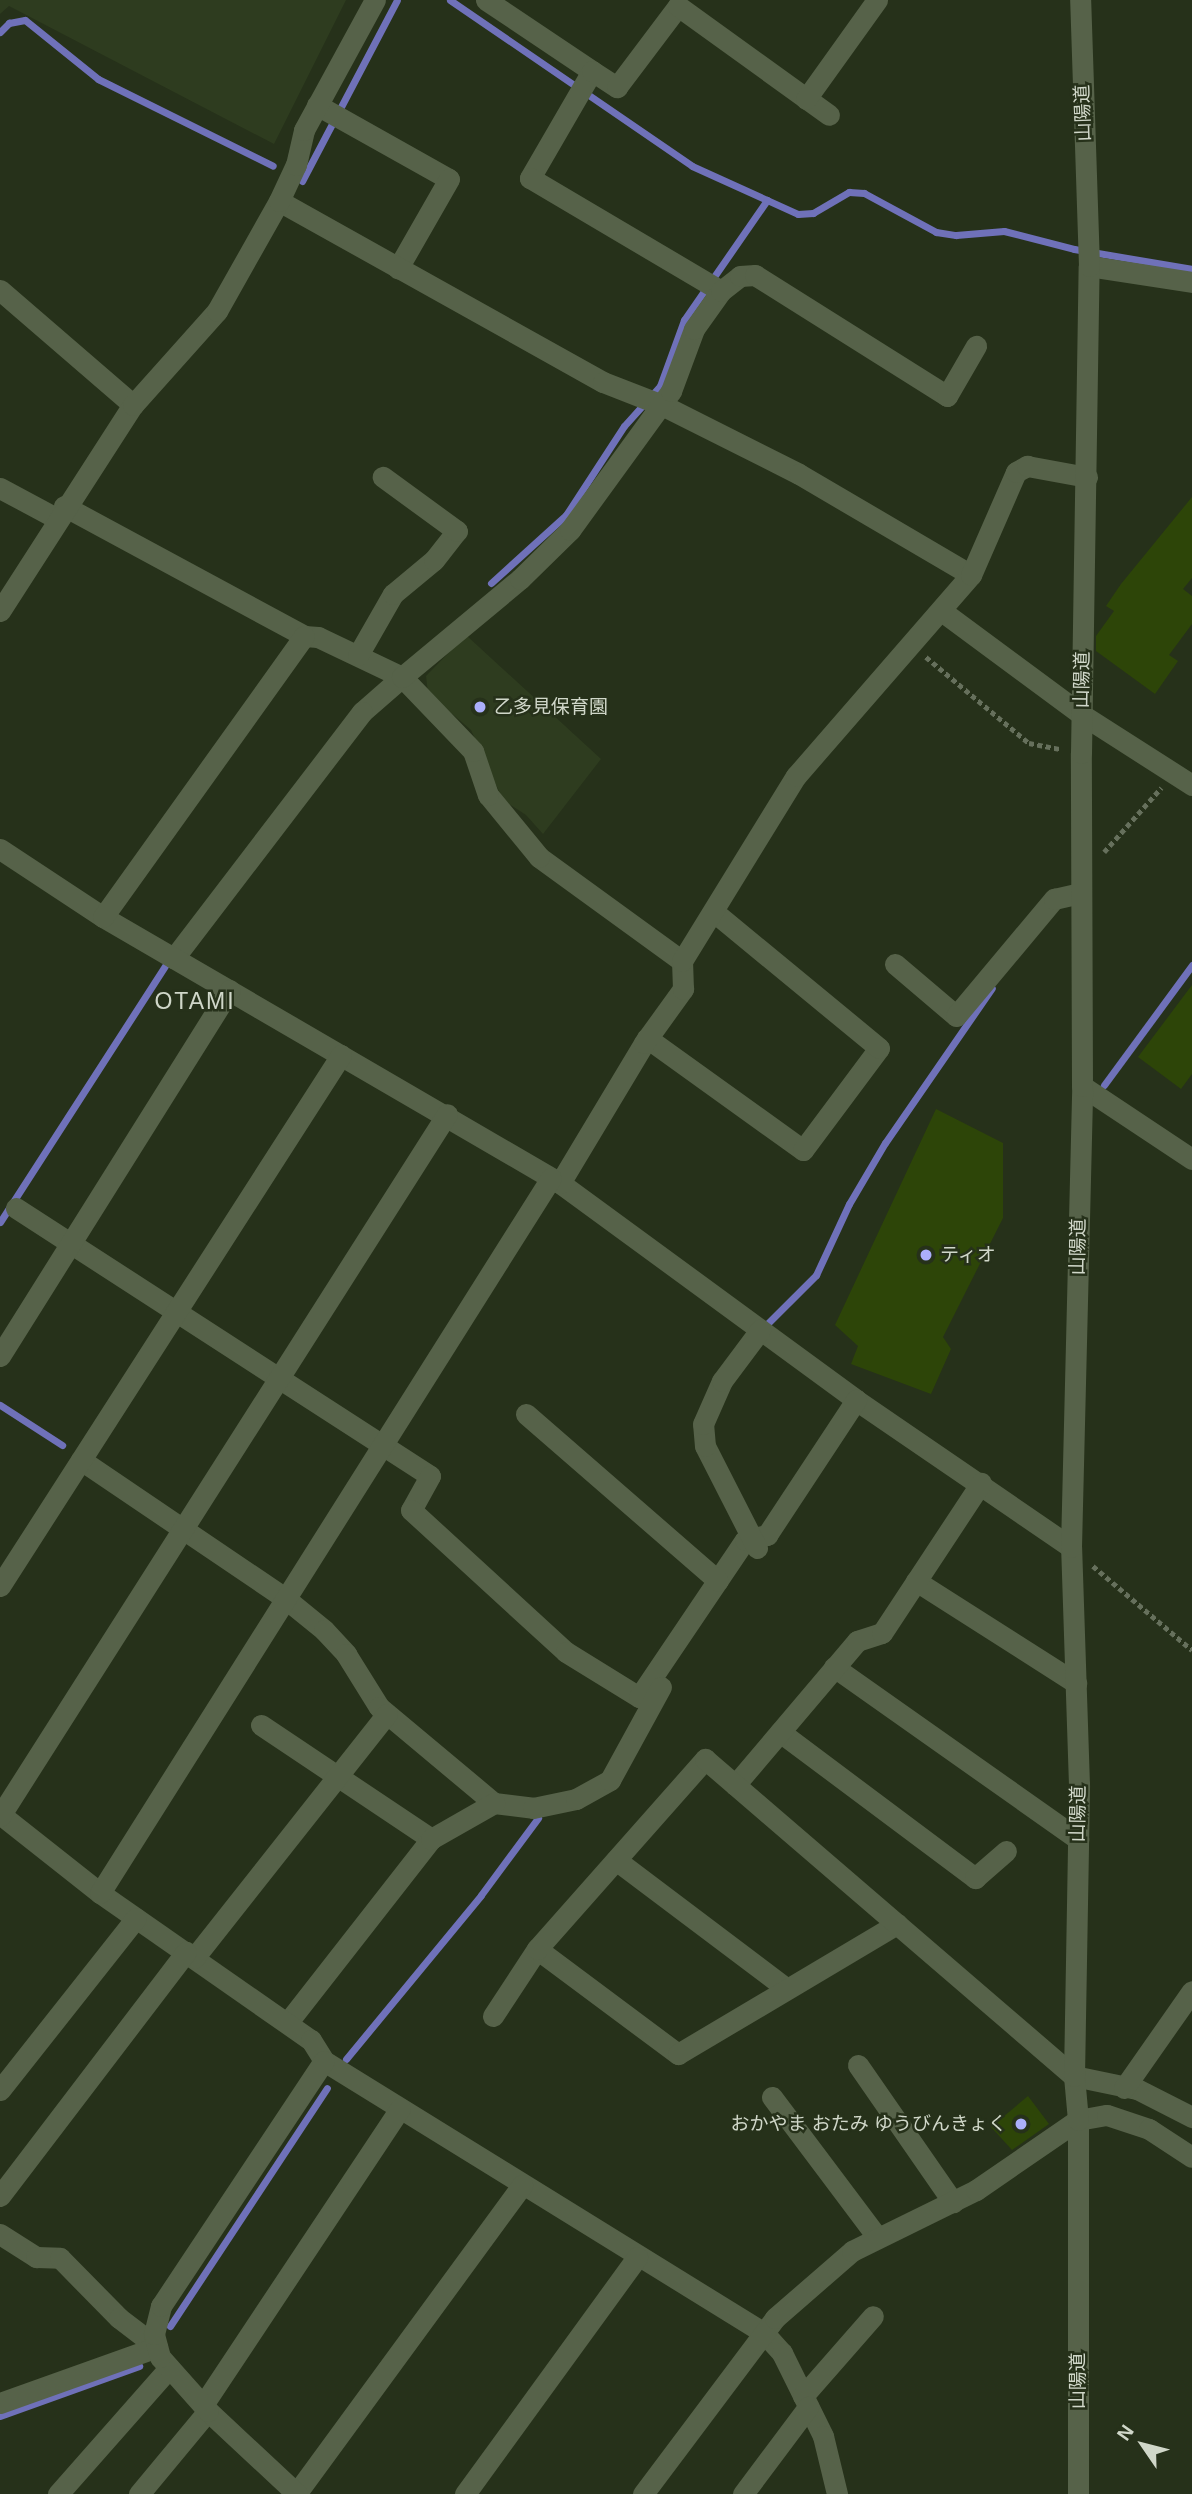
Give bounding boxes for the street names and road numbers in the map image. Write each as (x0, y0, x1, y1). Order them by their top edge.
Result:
street label: 山陽道 (1071, 84, 1095, 142)
street label: 山陽道 (1070, 651, 1094, 709)
street label: 山陽道 (1066, 1218, 1090, 1276)
street label: 山陽道 (1066, 1785, 1090, 1843)
street label: 山陽道 (1067, 2353, 1089, 2409)

